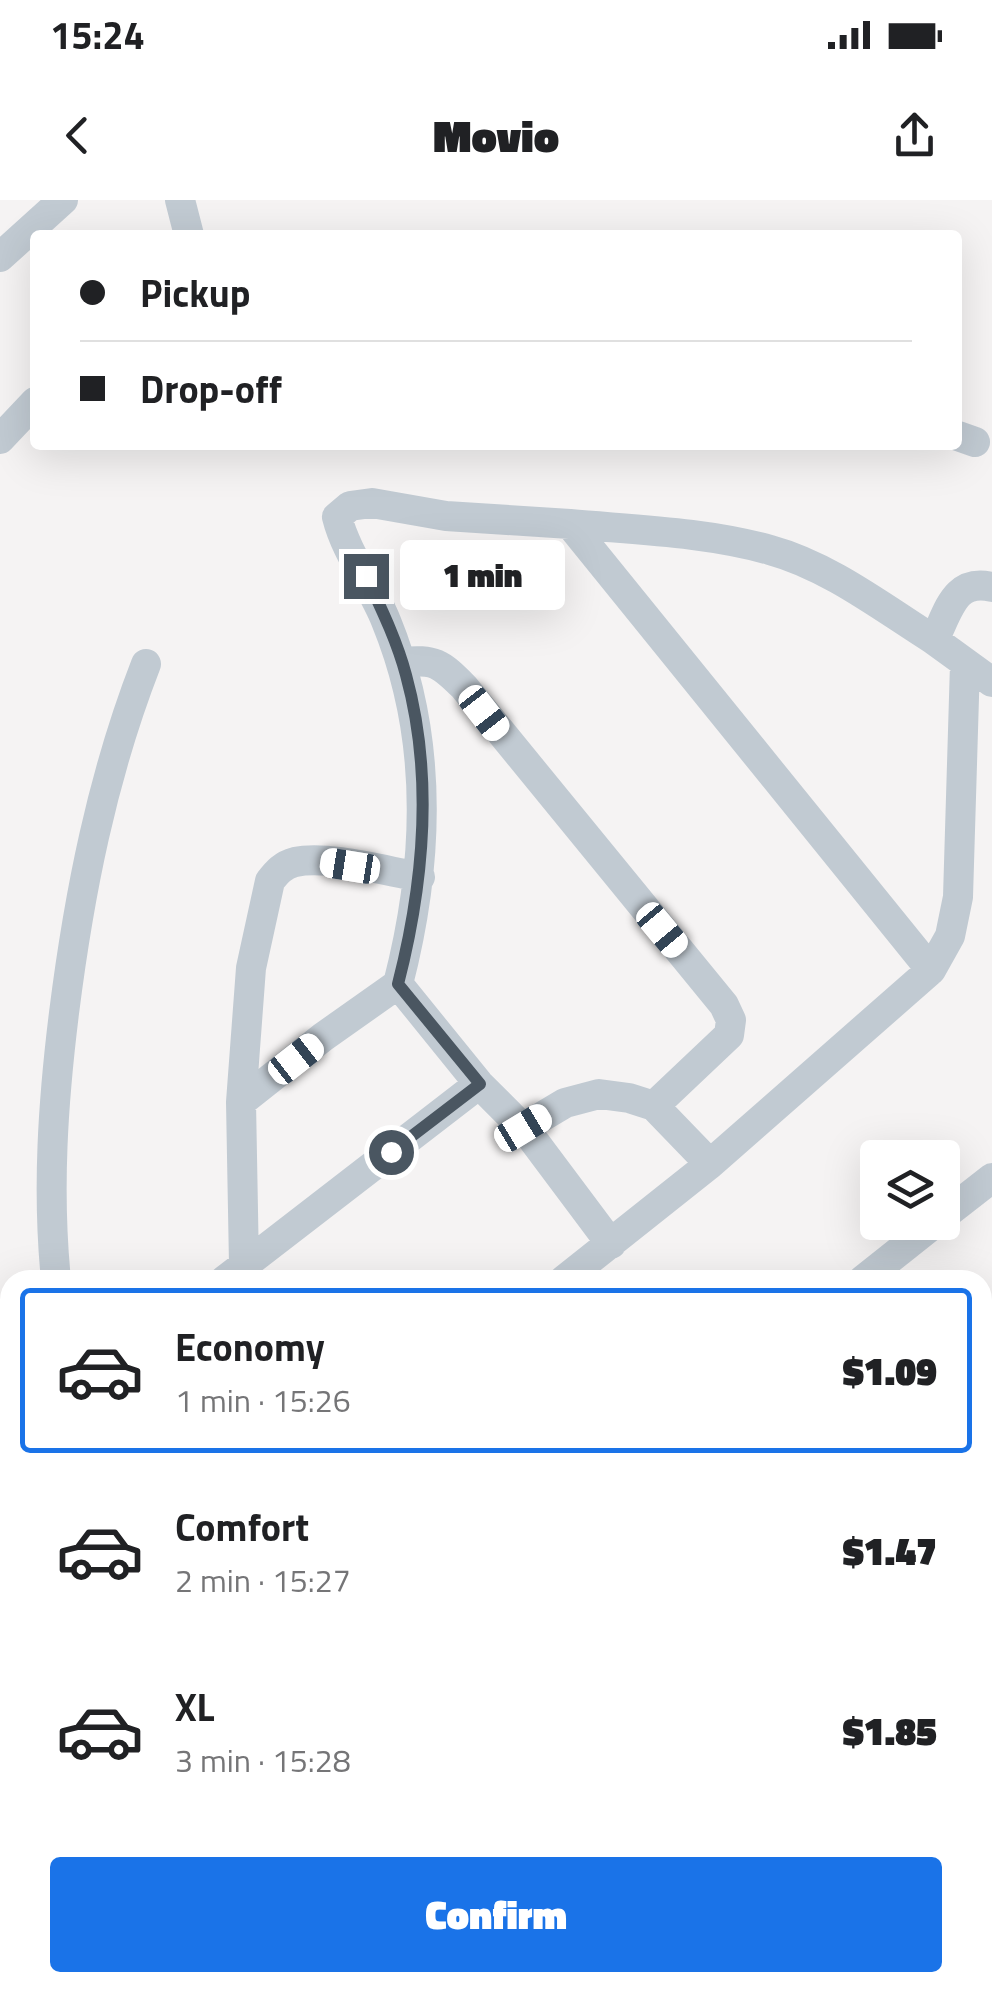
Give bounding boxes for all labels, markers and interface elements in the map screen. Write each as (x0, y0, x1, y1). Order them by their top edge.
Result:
text: 15:24 (50, 6, 145, 64)
text: Movio (433, 101, 559, 169)
icon: back (50, 108, 105, 163)
icon: share (887, 108, 942, 163)
text: Pickup (140, 264, 250, 322)
text: Drop-off (140, 360, 282, 418)
callout: 1 min (401, 541, 566, 611)
text: 1 min (443, 551, 522, 599)
route end (344, 554, 389, 599)
car (454, 680, 514, 746)
car (318, 846, 382, 886)
car (631, 897, 693, 963)
car (263, 1029, 329, 1089)
car (490, 1100, 556, 1156)
route start (369, 1130, 414, 1175)
map controls (860, 1140, 960, 1240)
button: layers (860, 1140, 960, 1240)
text: Economy (175, 1318, 325, 1376)
icon: car (55, 1326, 145, 1416)
text: $1.09 (843, 1342, 937, 1400)
text: 1 min · 15:26 (175, 1376, 351, 1424)
text: Comfort (175, 1498, 309, 1556)
icon: car (55, 1506, 145, 1596)
text: $1.47 (843, 1522, 937, 1580)
text: 2 min · 15:27 (175, 1556, 351, 1604)
text: XL (175, 1678, 215, 1736)
icon: car (55, 1686, 145, 1776)
text: $1.85 (843, 1702, 937, 1760)
text: 3 min · 15:28 (175, 1736, 351, 1784)
button: Confirm (50, 1857, 942, 1972)

